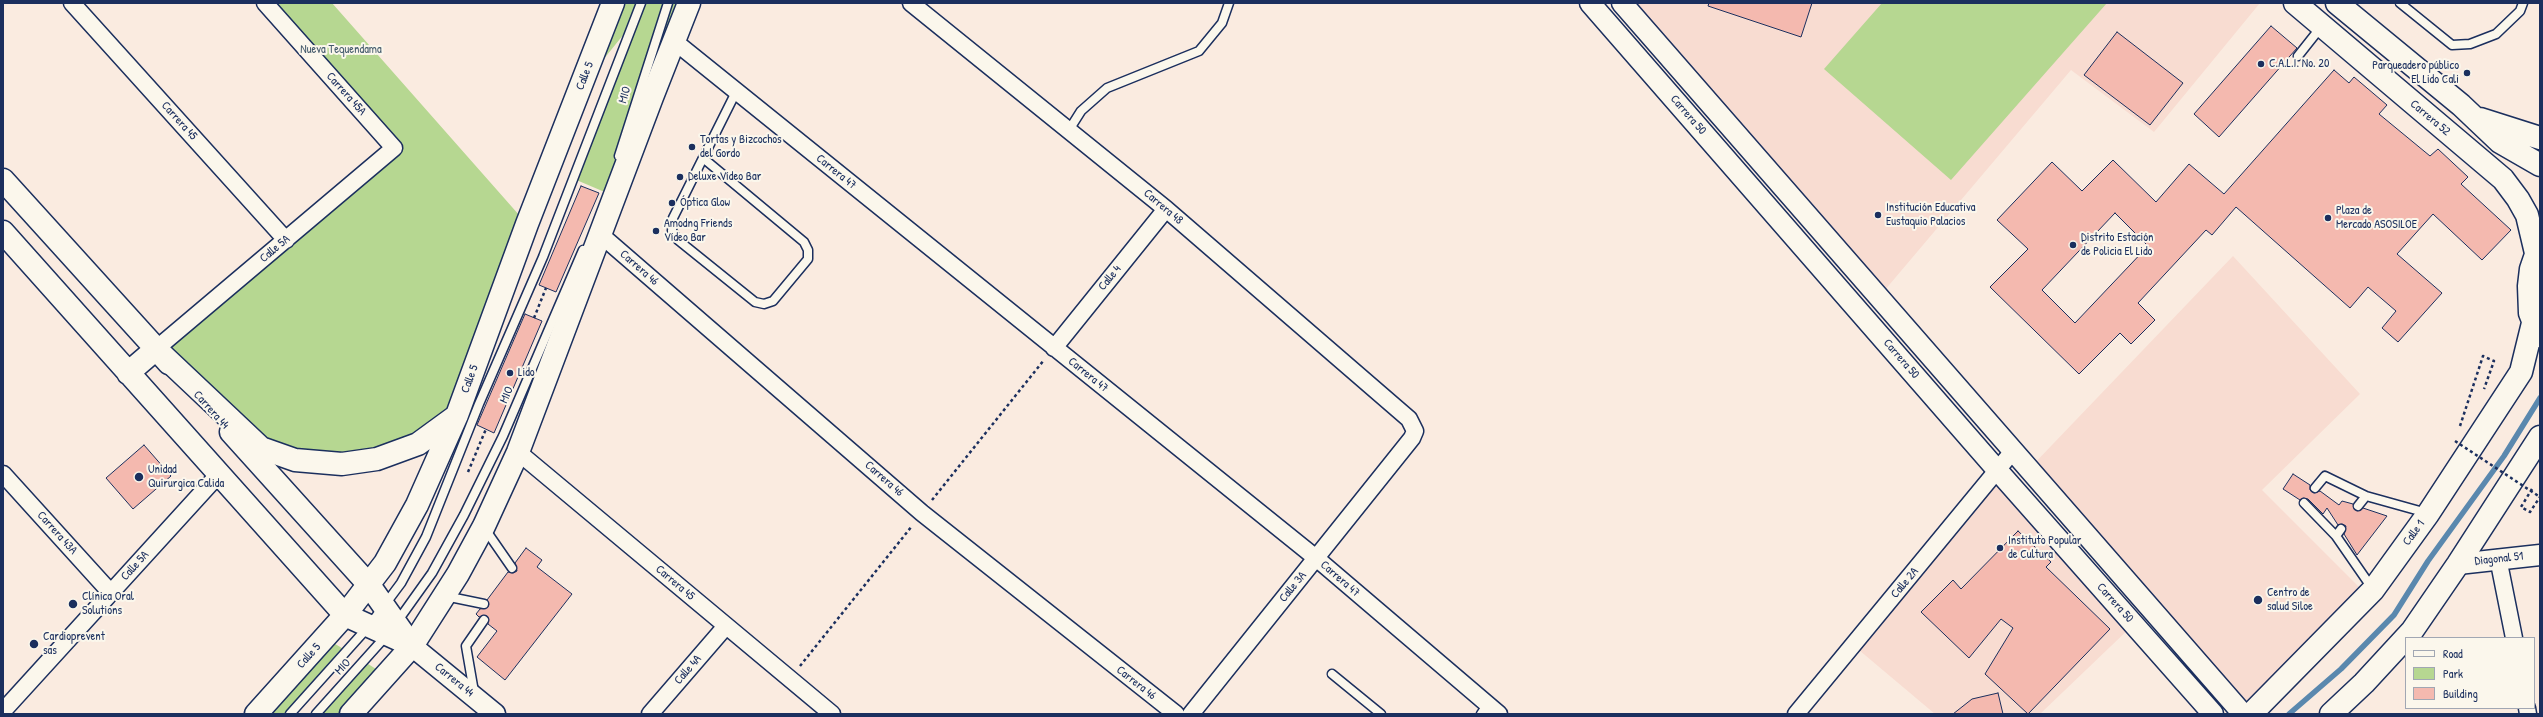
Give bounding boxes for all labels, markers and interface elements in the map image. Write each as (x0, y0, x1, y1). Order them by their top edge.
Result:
park label: Nueva Tequendama (300, 43, 382, 57)
place label: C.A.L.I. No. 20 (2269, 57, 2329, 71)
marker: C.A.L.I. No. 20 (2256, 59, 2266, 69)
place label: Parqueadero público El Lido Cali (2372, 59, 2459, 87)
street label: Calle 5 (573, 60, 597, 92)
marker: Parqueadero público El Lido Cali (2462, 68, 2472, 78)
street label: Carrera 45A (323, 70, 369, 118)
street label: MIO (616, 85, 634, 105)
street label: Carrera 50 (1667, 92, 1709, 138)
street label: Carrera 52 (2407, 97, 2453, 139)
street label: Carrera 45 (158, 99, 200, 143)
place label: Tortas y Bizcochos del Gordo (700, 133, 782, 161)
marker: Tortas y Bizcochos del Gordo (687, 142, 697, 152)
street label: Carrera 47 (813, 151, 859, 193)
place label: Deluxe Vídeo Bar (688, 170, 761, 184)
marker: Deluxe Vídeo Bar (675, 172, 685, 182)
street label: Carrera 48 (1140, 186, 1186, 228)
place label: Óptica Glow (680, 196, 730, 210)
marker: Óptica Glow (667, 198, 677, 208)
place label: Institución Educativa Eustaquio Palacios (1886, 201, 1975, 229)
place label: Plaza de Mercado ASOSILOE (2336, 204, 2417, 232)
marker: Institución Educativa Eustaquio Palacios (1873, 210, 1883, 220)
marker: Plaza de Mercado ASOSILOE (2323, 213, 2333, 223)
place label: Amodng Friends Vídeo Bar (664, 217, 732, 245)
marker: Amodng Friends Vídeo Bar (651, 226, 661, 236)
place label: Distrito Estación de Policia El Lido (2081, 231, 2154, 259)
street label: Calle 5A (257, 232, 293, 266)
marker: Distrito Estación de Policia El Lido (2068, 240, 2078, 250)
street label: Carrera 46 (617, 247, 661, 289)
street label: Calle 4 (1095, 262, 1125, 294)
street label: Carrera 50 (1880, 336, 1922, 382)
street label: Carrera 47 (1065, 354, 1111, 396)
street label: Calle 5 (458, 363, 482, 395)
place label: Lido (518, 366, 535, 380)
marker: Lido (505, 368, 515, 378)
street label: MIO (497, 384, 517, 406)
street label: Carrera 44 (190, 388, 232, 432)
street label: Carrera 46 (862, 458, 906, 500)
place label: Unidad Quirurgica Calida (148, 463, 224, 491)
marker: Unidad Quirurgica Calida (133, 471, 145, 483)
street label: Carrera 43A (34, 508, 80, 558)
street label: Calle 1 (2400, 517, 2428, 549)
place label: Instituto Popular de Cultura (2008, 534, 2081, 562)
marker: Instituto Popular de Cultura (1995, 543, 2005, 553)
street label: Calle 5A (118, 548, 152, 584)
street label: Diagonal 51 (2474, 549, 2524, 569)
street label: Carrera 47 (1317, 558, 1363, 600)
street label: Carrera 45 (652, 562, 698, 604)
street label: Calle 2A (1888, 565, 1922, 601)
street label: Calle 3A (1276, 569, 1310, 605)
street label: Carrera 50 (2094, 580, 2136, 626)
place label: Centro de salud Siloe (2267, 586, 2313, 614)
place label: Clínica Oral Solutions (82, 590, 134, 618)
marker: Centro de salud Siloe (2252, 594, 2264, 606)
marker: Clínica Oral Solutions (67, 598, 79, 610)
place label: Cardioprevent sas (43, 630, 105, 658)
legend (2405, 637, 2535, 709)
marker: Cardioprevent sas (28, 638, 40, 650)
street label: Calle 5 (294, 640, 324, 672)
text: Road (2443, 645, 2463, 662)
street label: Calle 4A (671, 652, 705, 688)
street label: MIO (332, 656, 354, 678)
street label: Carrera 44 (431, 660, 477, 700)
street label: Carrera 46 (1113, 663, 1159, 703)
text: Park (2443, 665, 2463, 682)
text: Building (2443, 685, 2478, 702)

